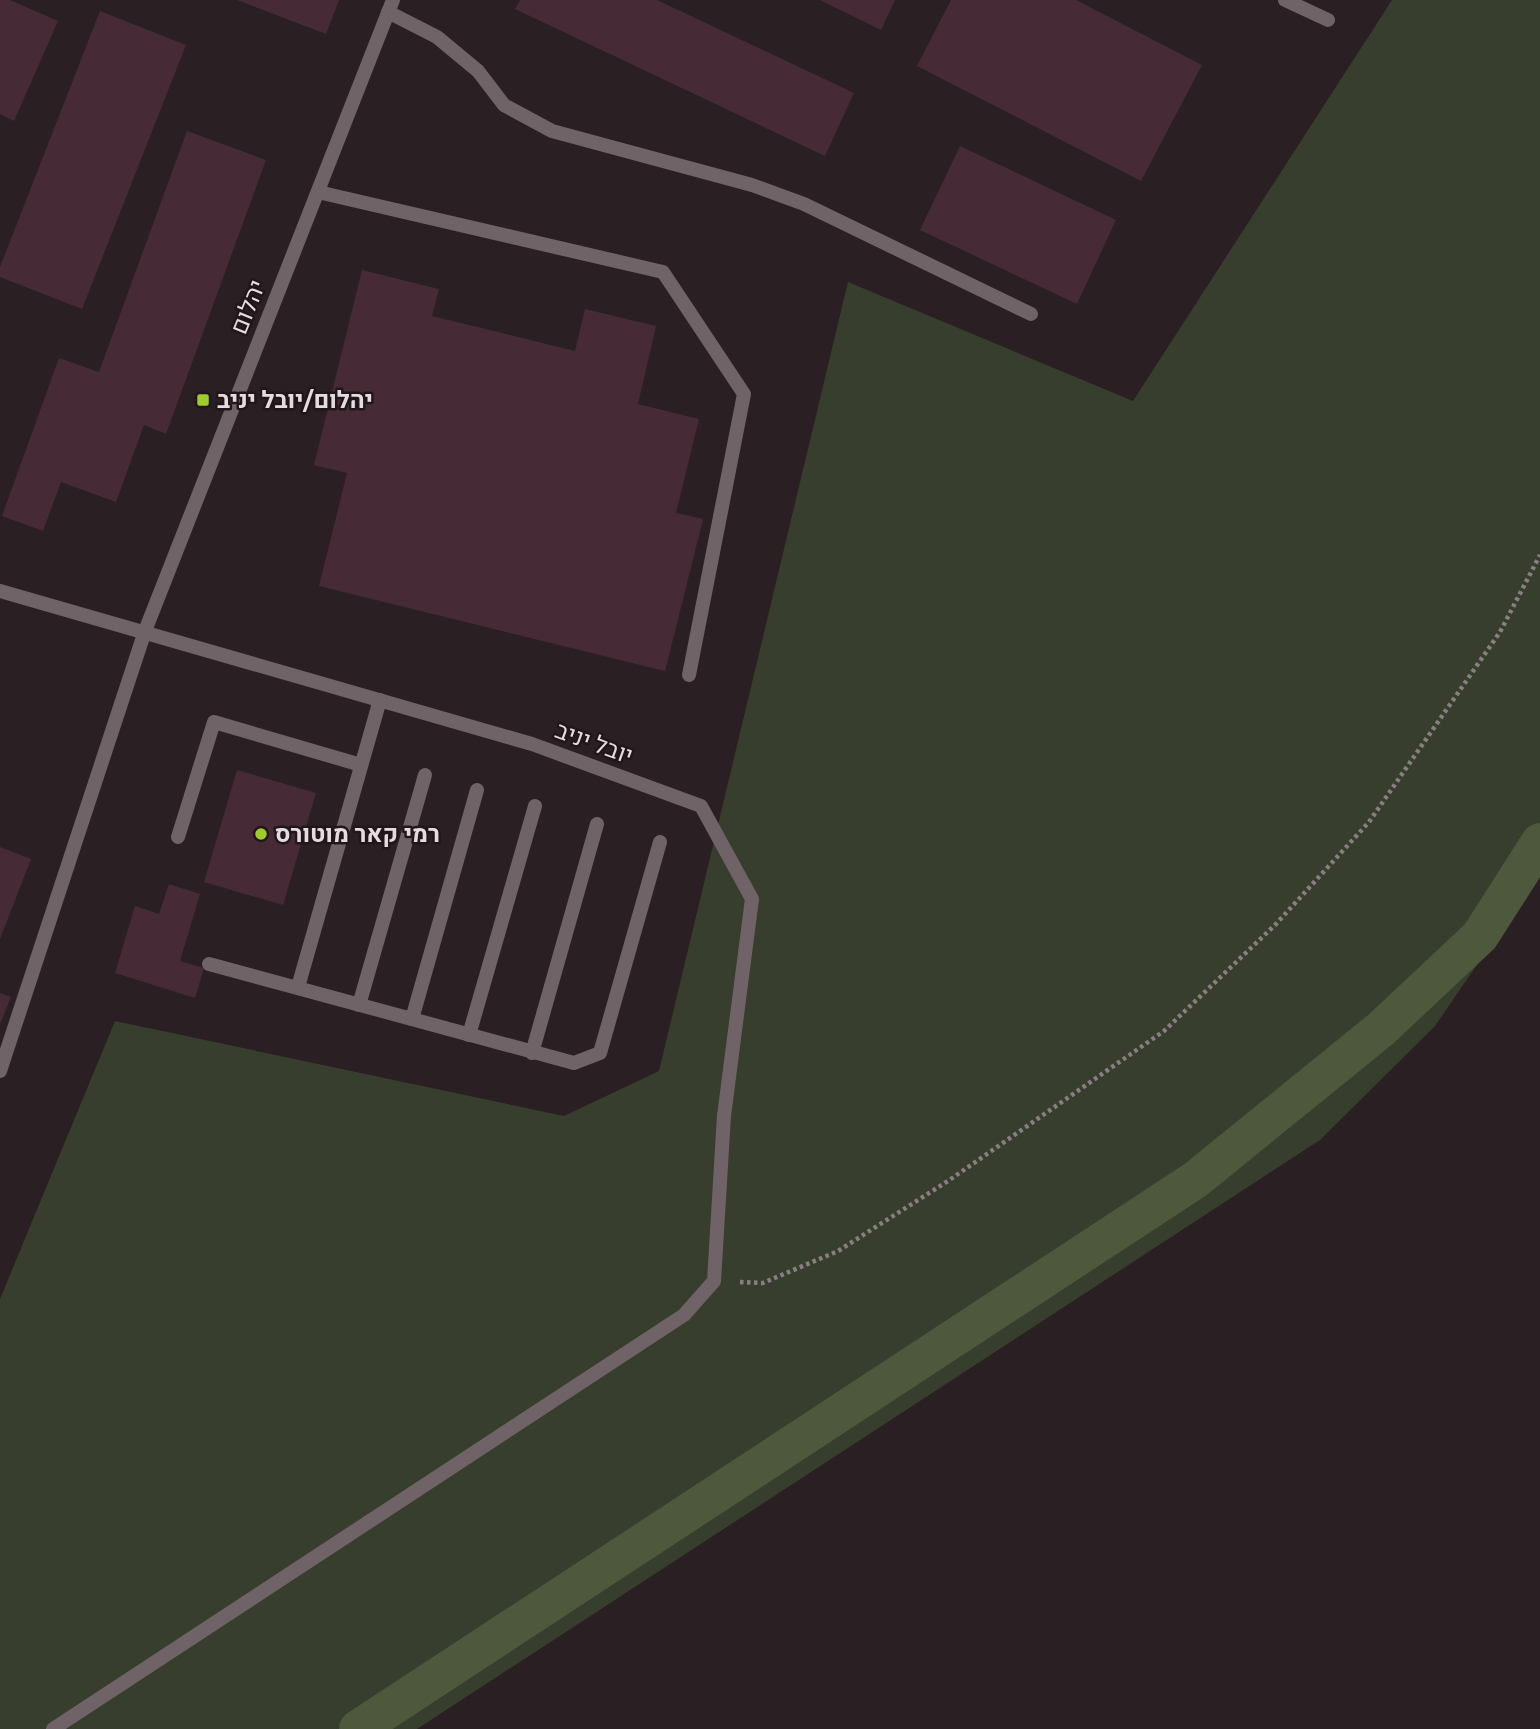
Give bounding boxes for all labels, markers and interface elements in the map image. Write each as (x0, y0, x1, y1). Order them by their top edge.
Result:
street label: יהלום (225, 276, 271, 338)
place label: יהלום/יובל יניב (217, 386, 373, 413)
marker: יהלום/יובל יניב (195, 392, 211, 408)
street label: יובל יניב (552, 716, 637, 769)
place label: רמי קאר מוטורס (275, 820, 440, 847)
marker: רמי קאר מוטורס (253, 826, 269, 842)

